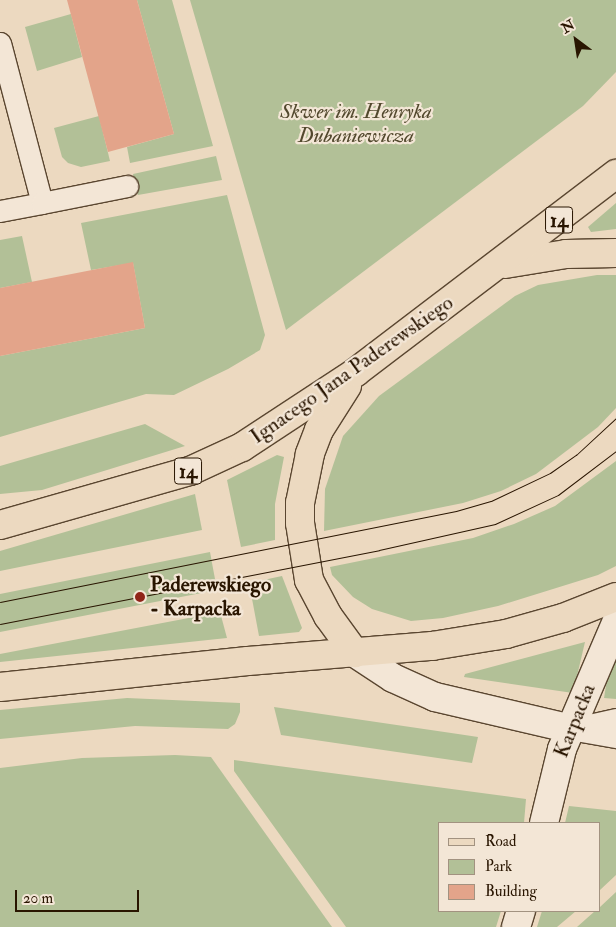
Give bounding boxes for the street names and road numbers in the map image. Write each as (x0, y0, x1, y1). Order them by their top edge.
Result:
road number: 14 (544, 202, 574, 238)
street label: Ignacego Jana Paderewskiego (246, 290, 458, 450)
road number: 14 (173, 454, 203, 488)
street label: Karpacka (549, 680, 601, 762)

